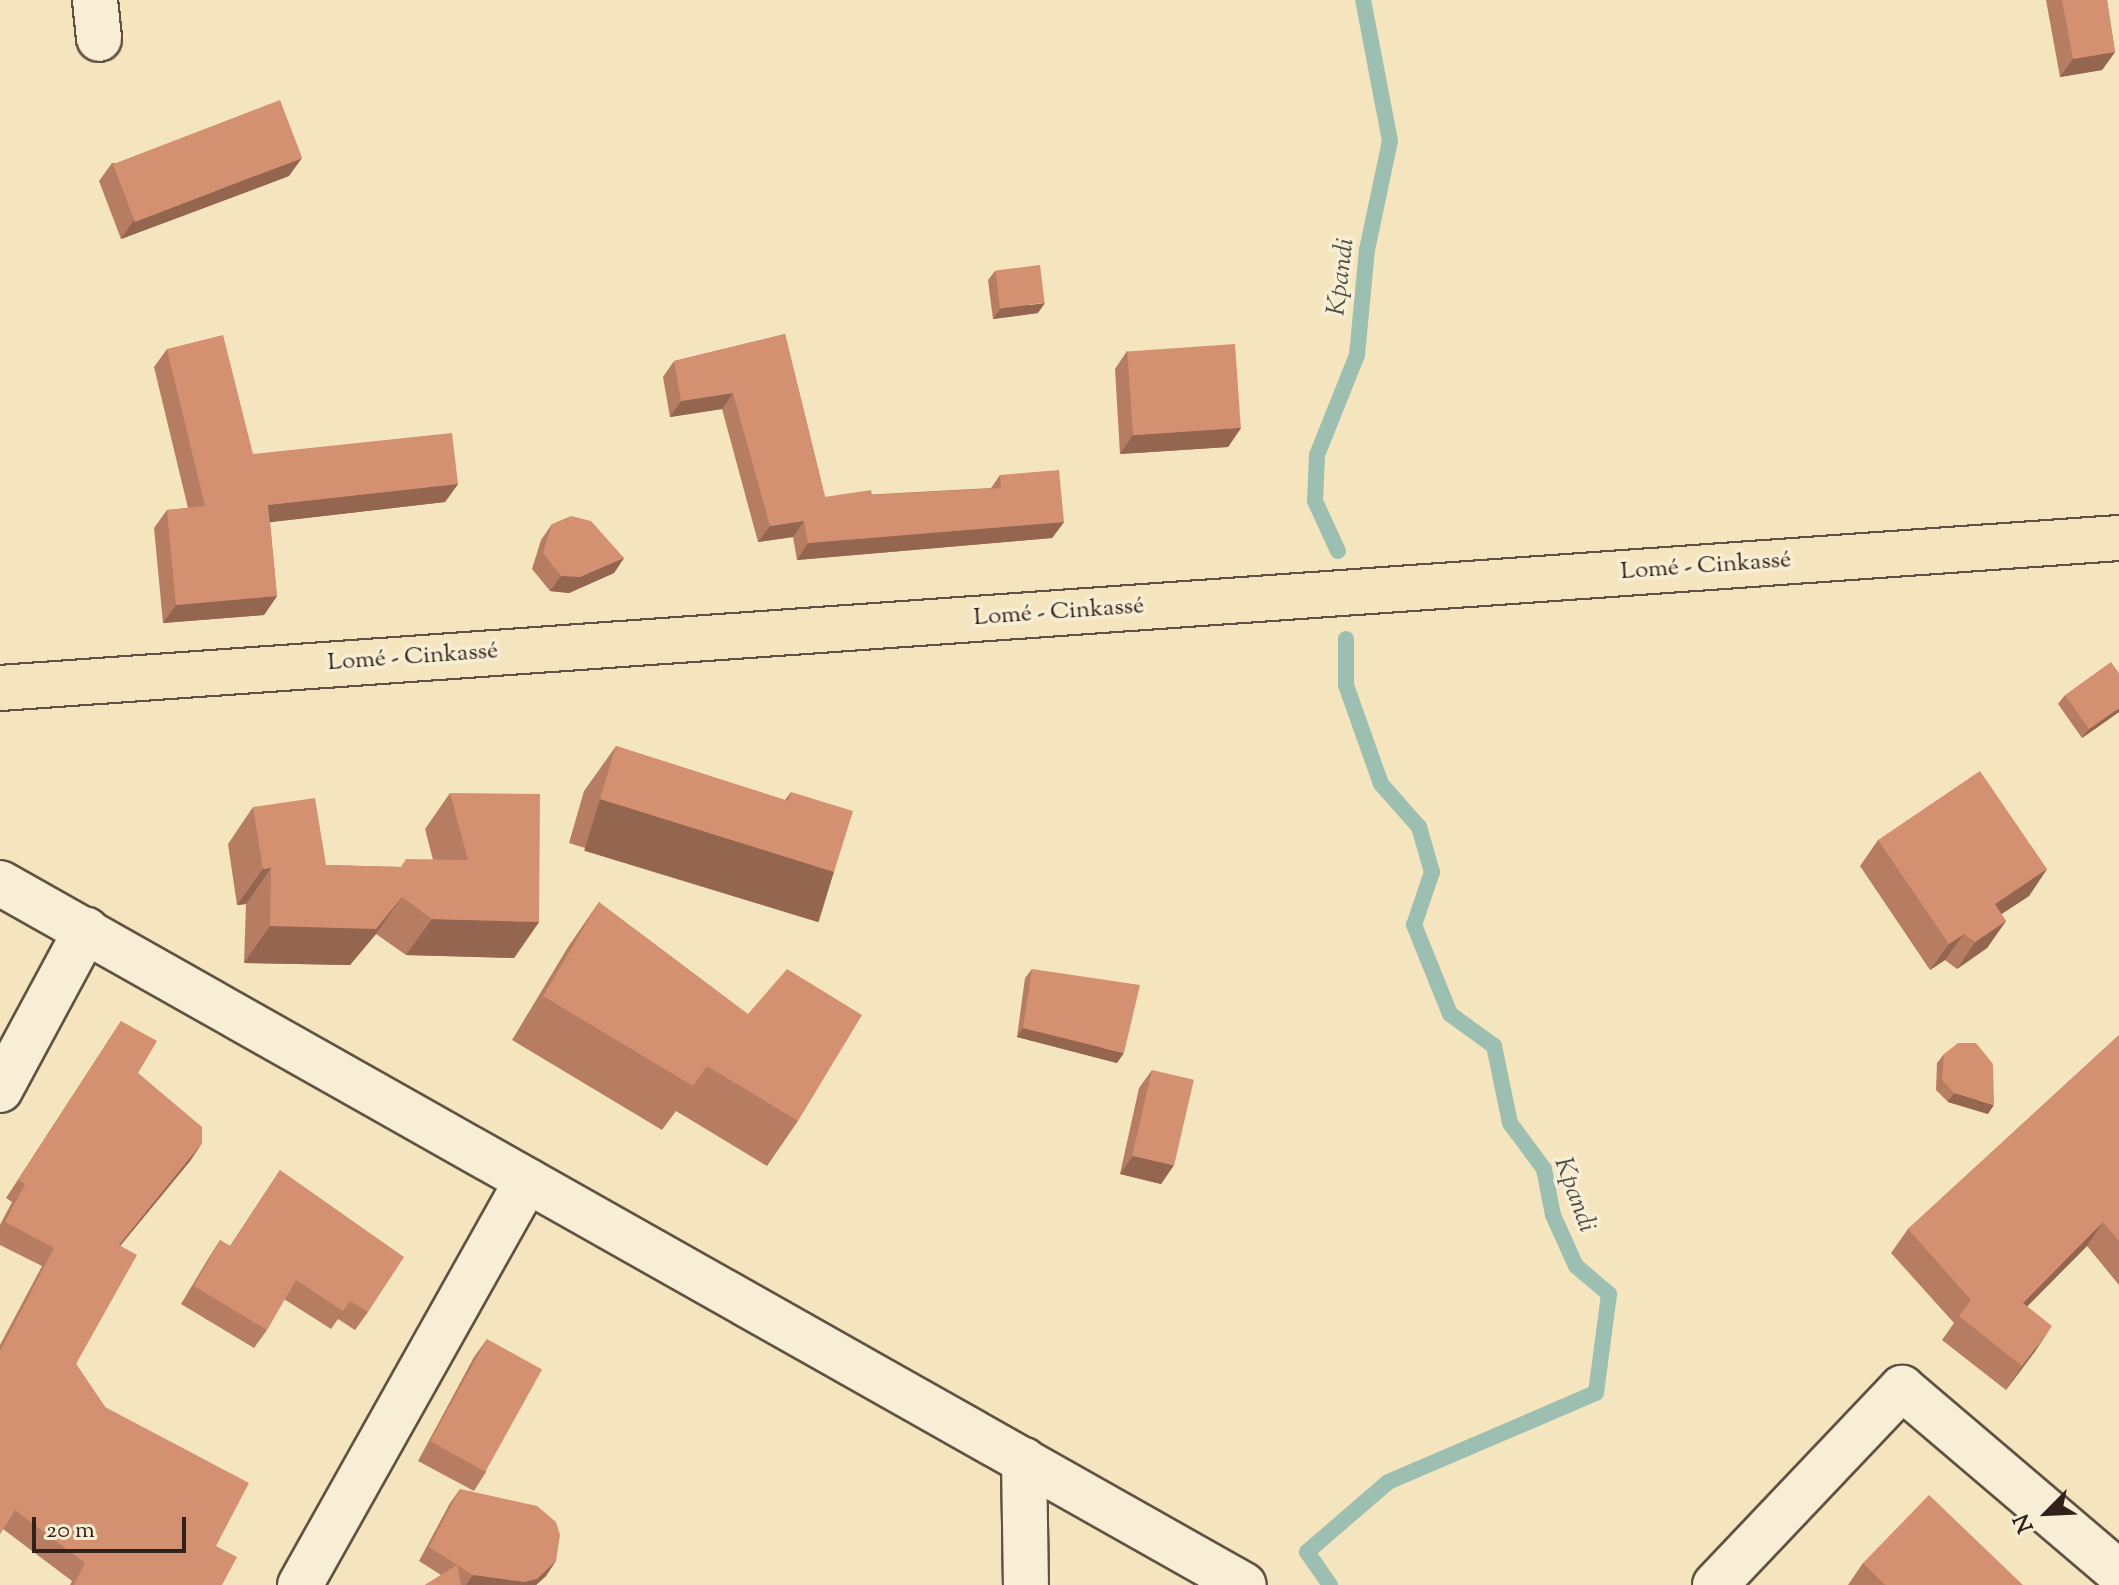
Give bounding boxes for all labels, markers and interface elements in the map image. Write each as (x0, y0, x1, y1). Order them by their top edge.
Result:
water label: Kpandi (1322, 237, 1362, 317)
street label: Lomé - Cinkassé (1620, 547, 1792, 587)
street label: Lomé - Cinkassé (973, 593, 1145, 633)
street label: Lomé - Cinkassé (327, 638, 499, 678)
water label: Kpandi (1546, 1153, 1602, 1237)
north arrow (2007, 1473, 2087, 1553)
scale bar (36, 1501, 190, 1551)
text: N (2007, 1508, 2043, 1537)
text: 20 m (46, 1514, 95, 1548)

